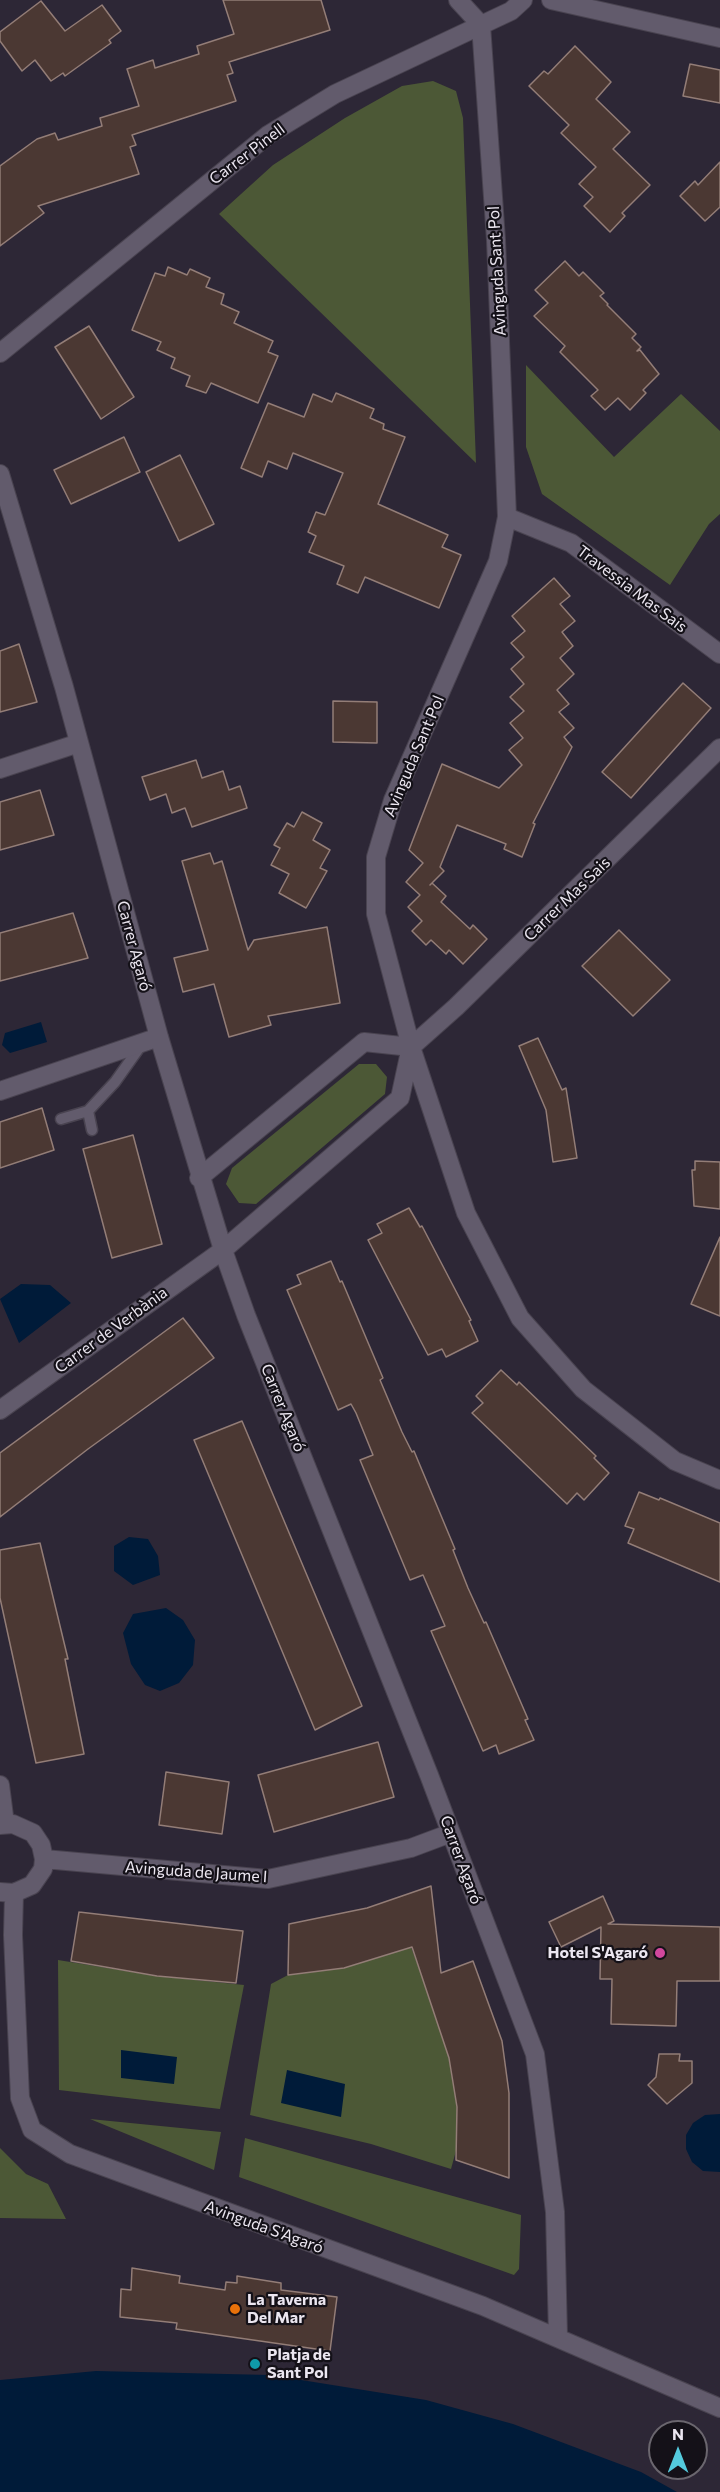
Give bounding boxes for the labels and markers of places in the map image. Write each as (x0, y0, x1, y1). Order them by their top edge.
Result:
place label: Hotel S'Agaró (548, 1943, 648, 1963)
marker: Hotel S'Agaró (653, 1946, 667, 1960)
place label: La Taverna Del Mar (247, 2290, 326, 2328)
marker: La Taverna Del Mar (228, 2302, 242, 2316)
place label: Platja de Sant Pol (267, 2345, 331, 2383)
marker: Platja de Sant Pol (248, 2357, 262, 2371)

